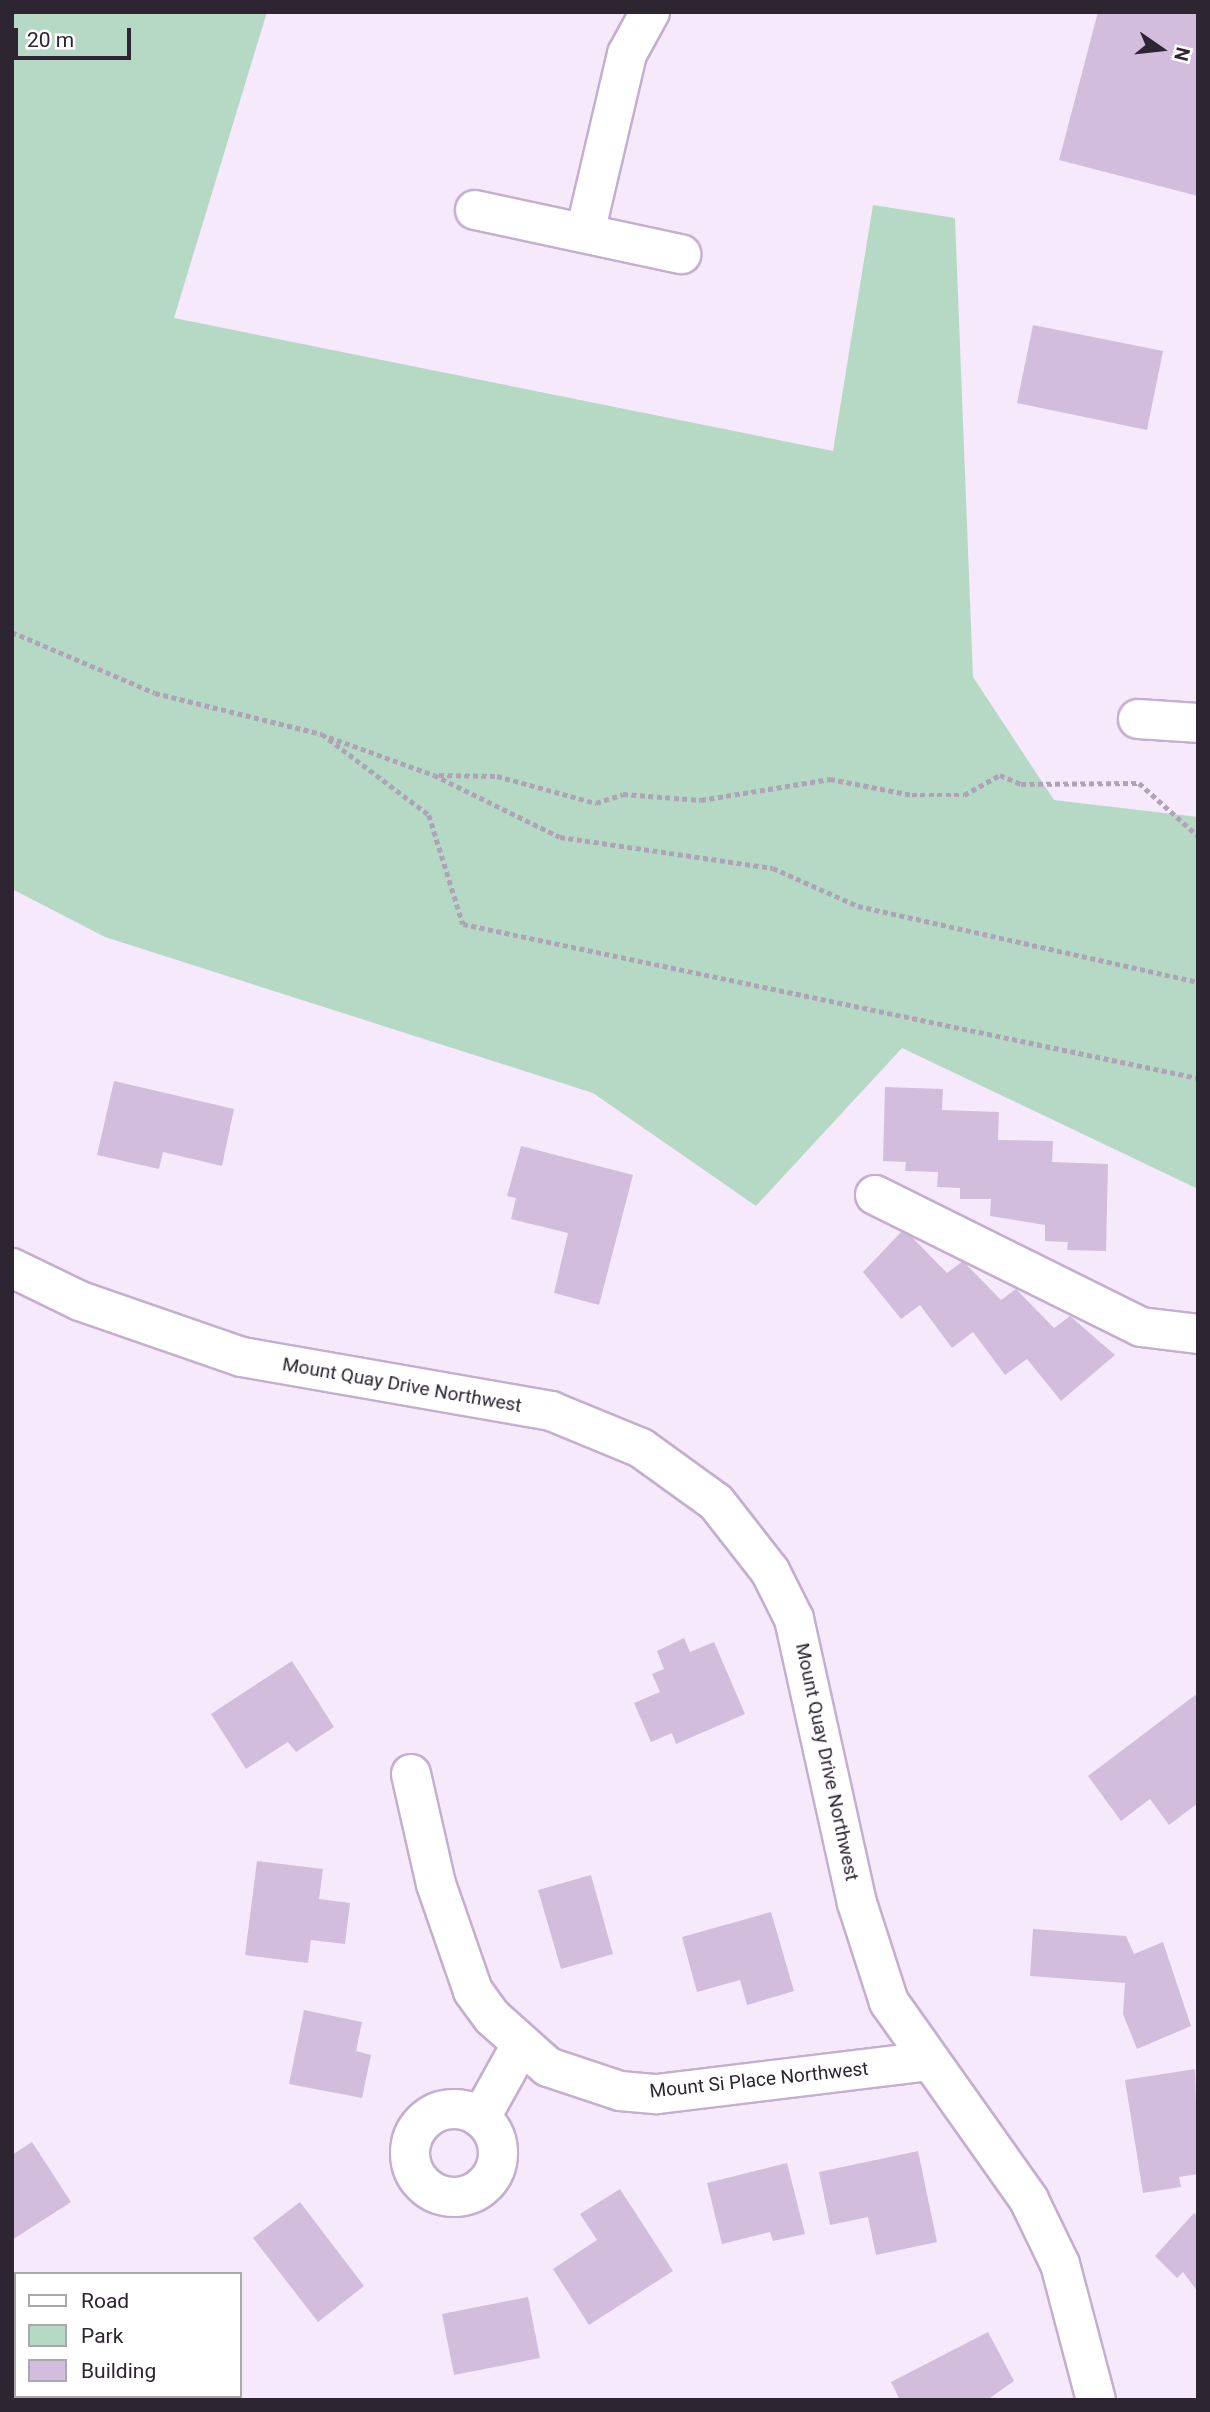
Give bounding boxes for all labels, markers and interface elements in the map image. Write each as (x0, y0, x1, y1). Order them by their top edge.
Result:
scale bar (18, 14, 135, 58)
north arrow (1126, 14, 1196, 84)
text: 20 m (27, 28, 74, 52)
text: N (1169, 45, 1195, 63)
street label: Mount Quay Drive Northwest (281, 1353, 523, 1417)
street label: Mount Quay Drive Northwest (791, 1641, 863, 1883)
street label: Mount Si Place Northwest (648, 2057, 870, 2103)
legend (14, 2272, 242, 2398)
text: Road (81, 2289, 129, 2313)
text: Park (81, 2324, 123, 2348)
text: Building (81, 2359, 156, 2383)

